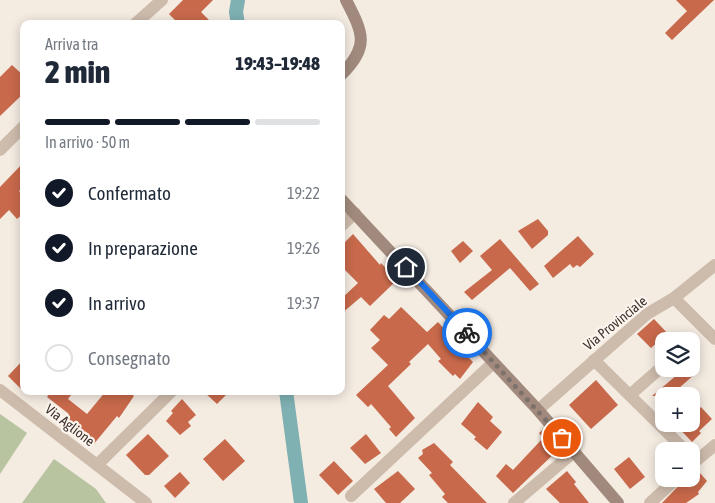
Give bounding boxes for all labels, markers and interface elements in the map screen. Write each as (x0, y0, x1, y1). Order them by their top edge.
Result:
text: Arriva tra (45, 35, 98, 53)
text: 19:43–19:48 (235, 52, 320, 74)
text: 2 min (45, 53, 110, 90)
text: In arrivo · 50 m (45, 133, 130, 151)
icon: check (45, 179, 73, 207)
text: Confermato (88, 182, 171, 204)
text: 19:22 (287, 184, 320, 202)
icon: check (45, 234, 73, 262)
text: In preparazione (88, 237, 198, 259)
text: 19:26 (287, 239, 320, 257)
pin (385, 246, 427, 288)
icon: home (392, 253, 420, 281)
icon: check (45, 289, 73, 317)
text: In arrivo (88, 292, 146, 314)
street label: Via Provinciale (580, 293, 650, 353)
text: 19:37 (287, 294, 320, 312)
courier (442, 308, 492, 358)
icon: bike (453, 319, 481, 347)
map controls (655, 332, 700, 487)
button: layers (655, 332, 700, 377)
text: Consegnato (88, 347, 170, 369)
button: + (655, 387, 700, 432)
street label: Via Aglione (42, 401, 98, 449)
pin (541, 417, 583, 459)
icon: bag (548, 424, 576, 452)
button: − (655, 442, 700, 487)

